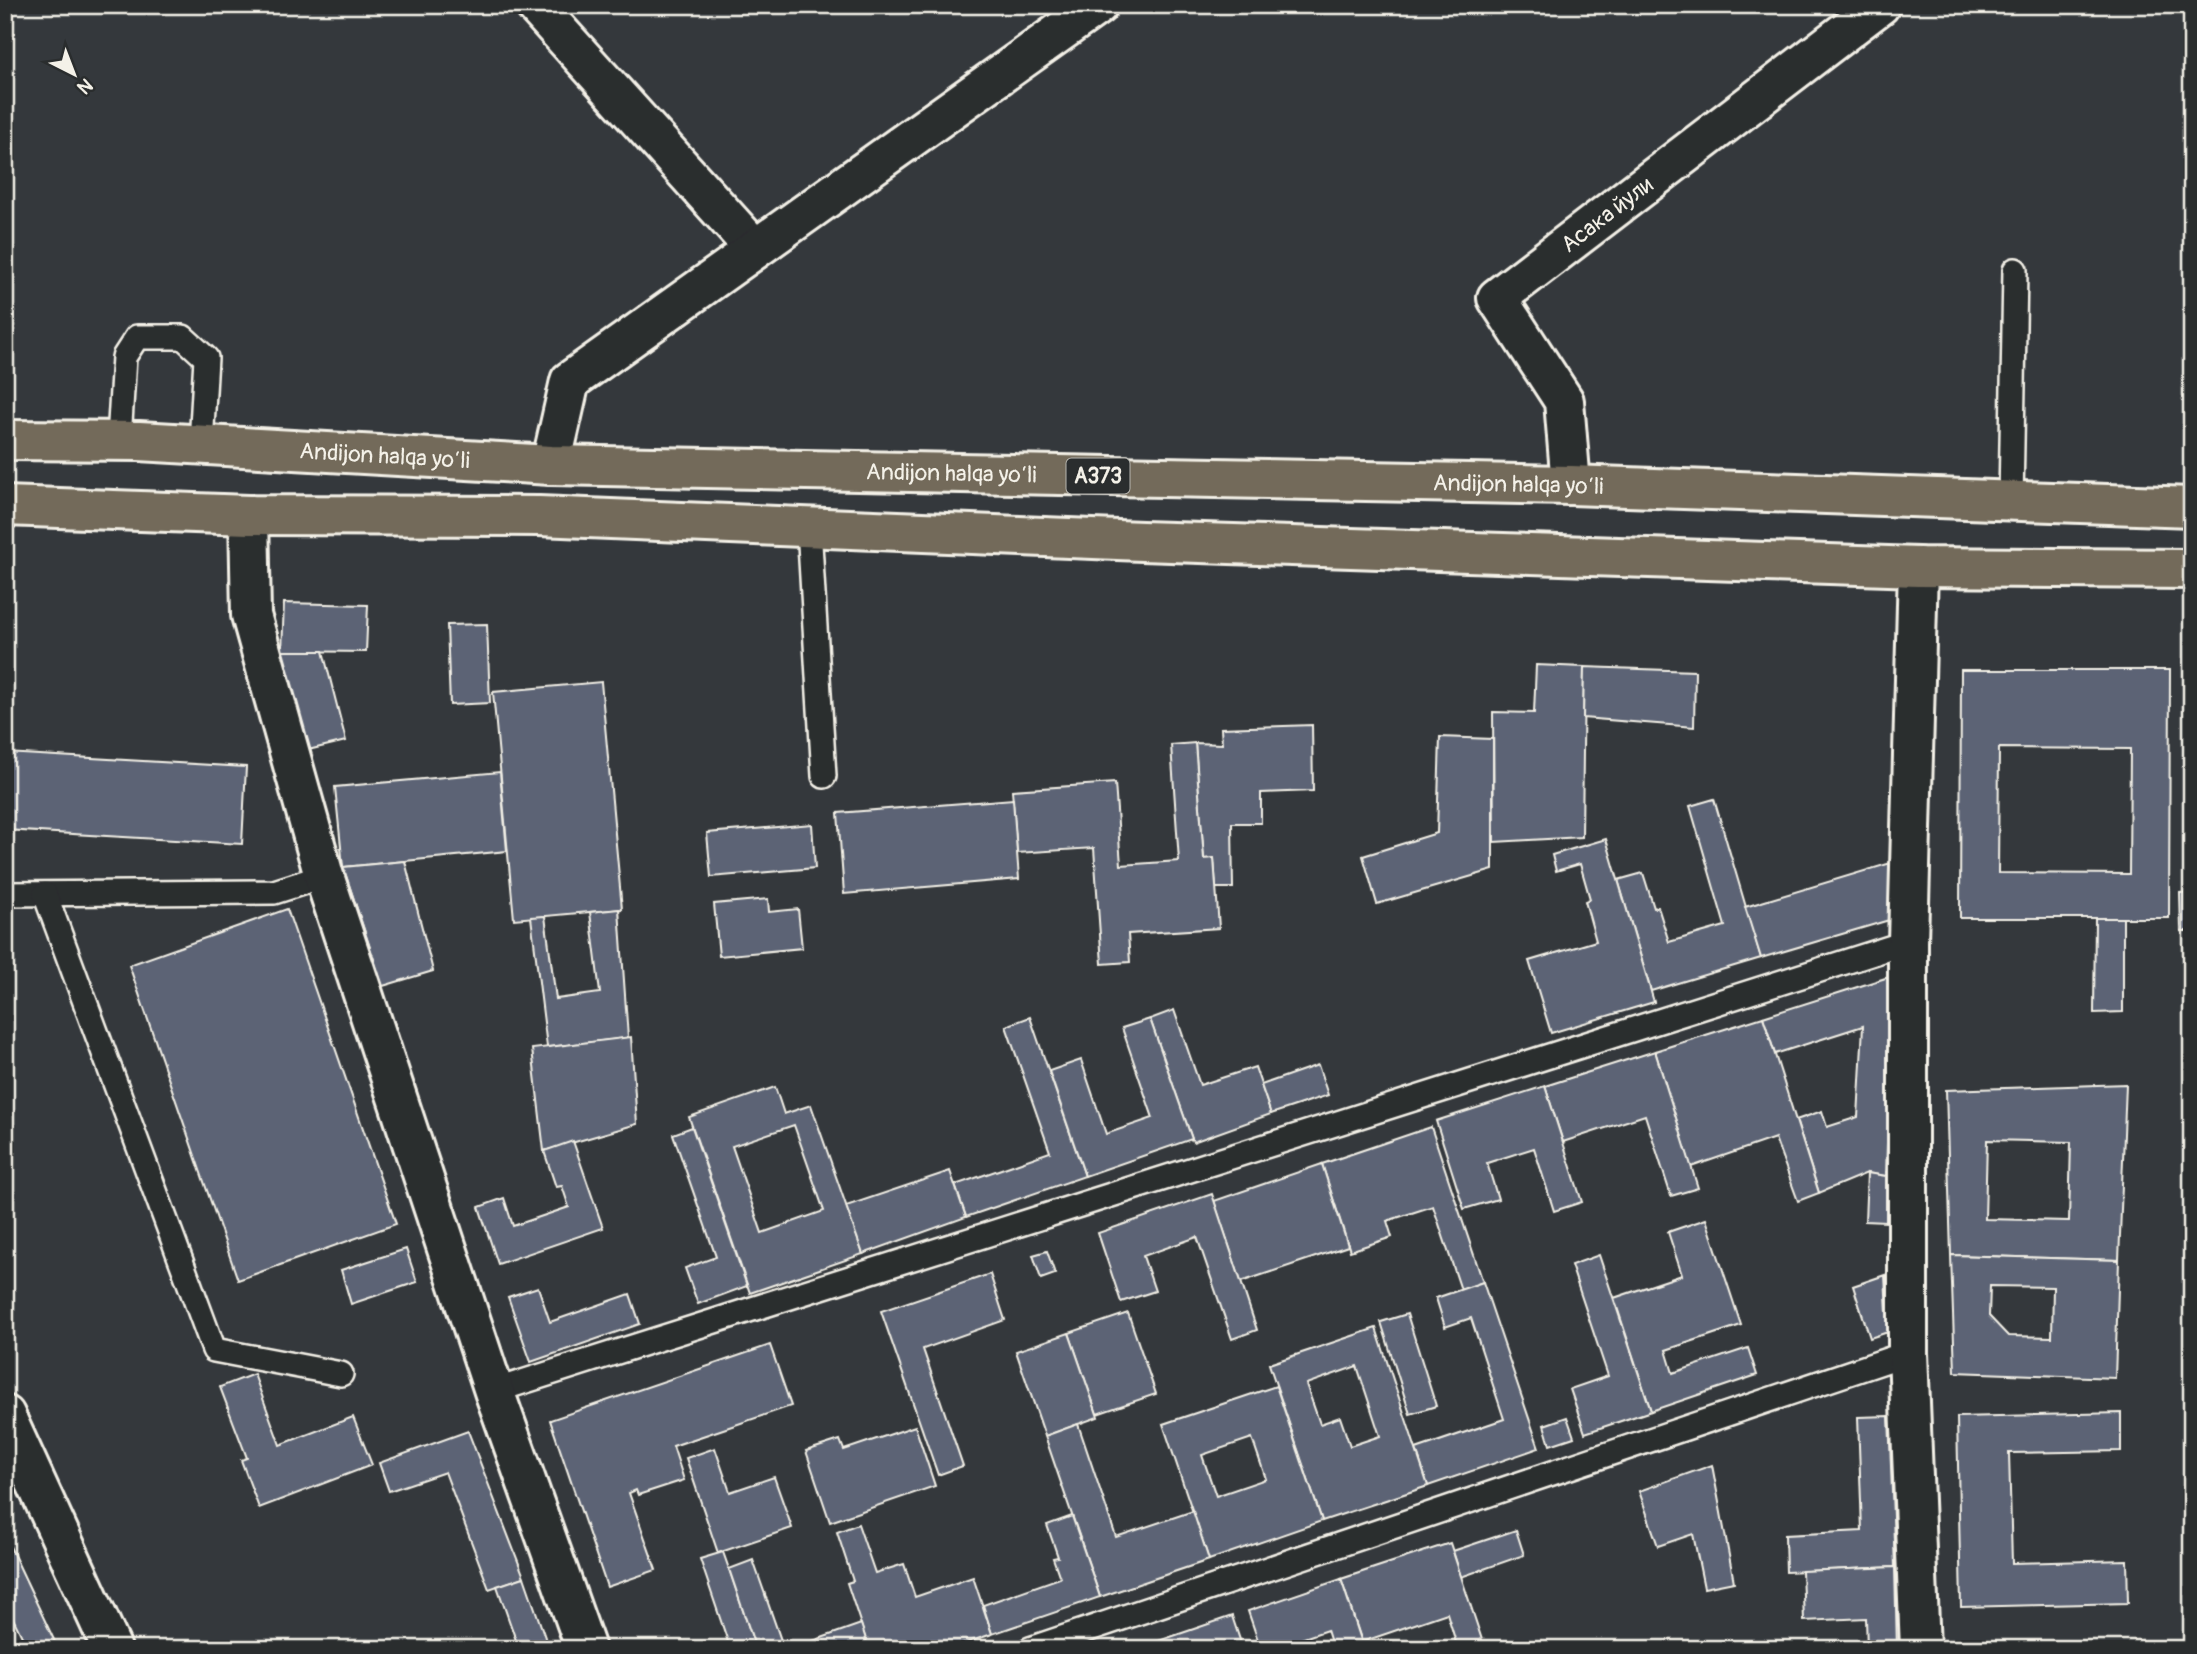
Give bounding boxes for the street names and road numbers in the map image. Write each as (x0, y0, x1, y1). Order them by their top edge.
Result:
street label: Асака йули (1555, 170, 1658, 259)
street label: Andijon halqa yo‘li (299, 436, 471, 475)
street label: Andijon halqa yo‘li (866, 457, 1037, 489)
road number: A373 (1066, 458, 1130, 494)
street label: Andijon halqa yo‘li (1433, 468, 1604, 501)

